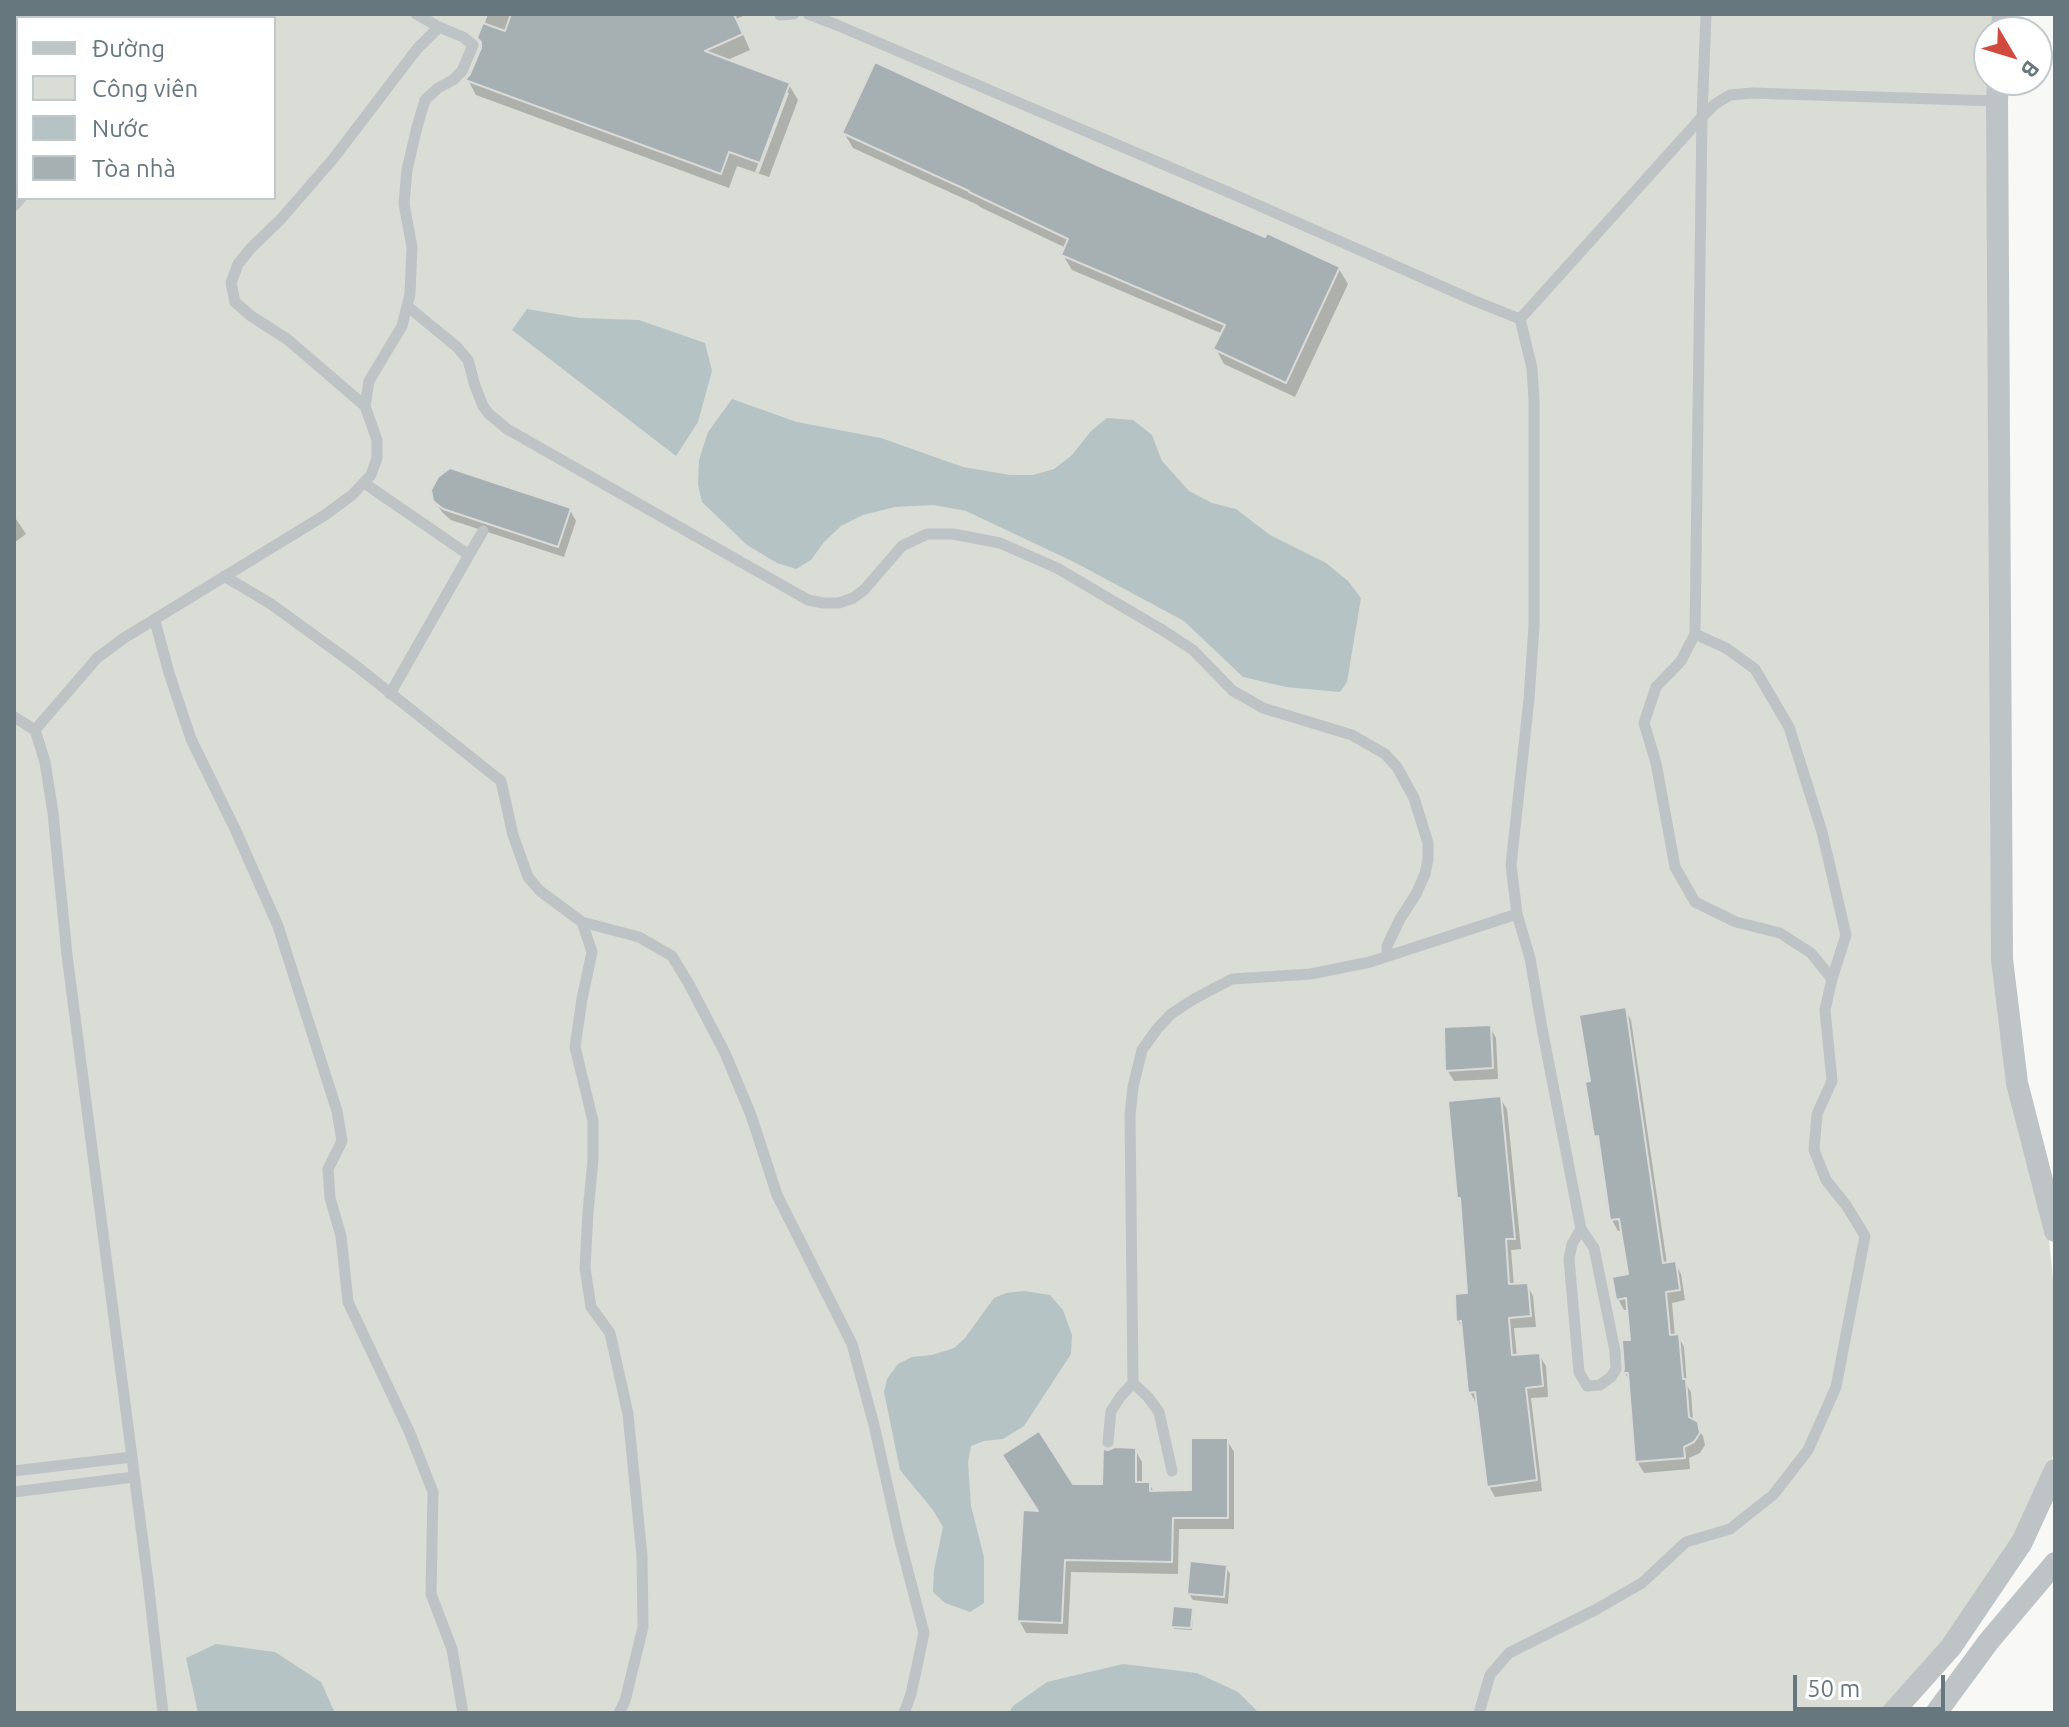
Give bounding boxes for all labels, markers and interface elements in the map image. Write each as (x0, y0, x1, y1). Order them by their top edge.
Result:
legend (16, 16, 276, 200)
north arrow (1973, 16, 2053, 96)
text: Đường (92, 35, 165, 62)
text: B (2016, 56, 2045, 83)
text: Công viên (92, 75, 198, 102)
text: Nước (92, 115, 149, 142)
text: Tòa nhà (92, 155, 176, 182)
scale bar (1797, 1659, 1949, 1709)
text: 50 m (1807, 1675, 1860, 1702)

